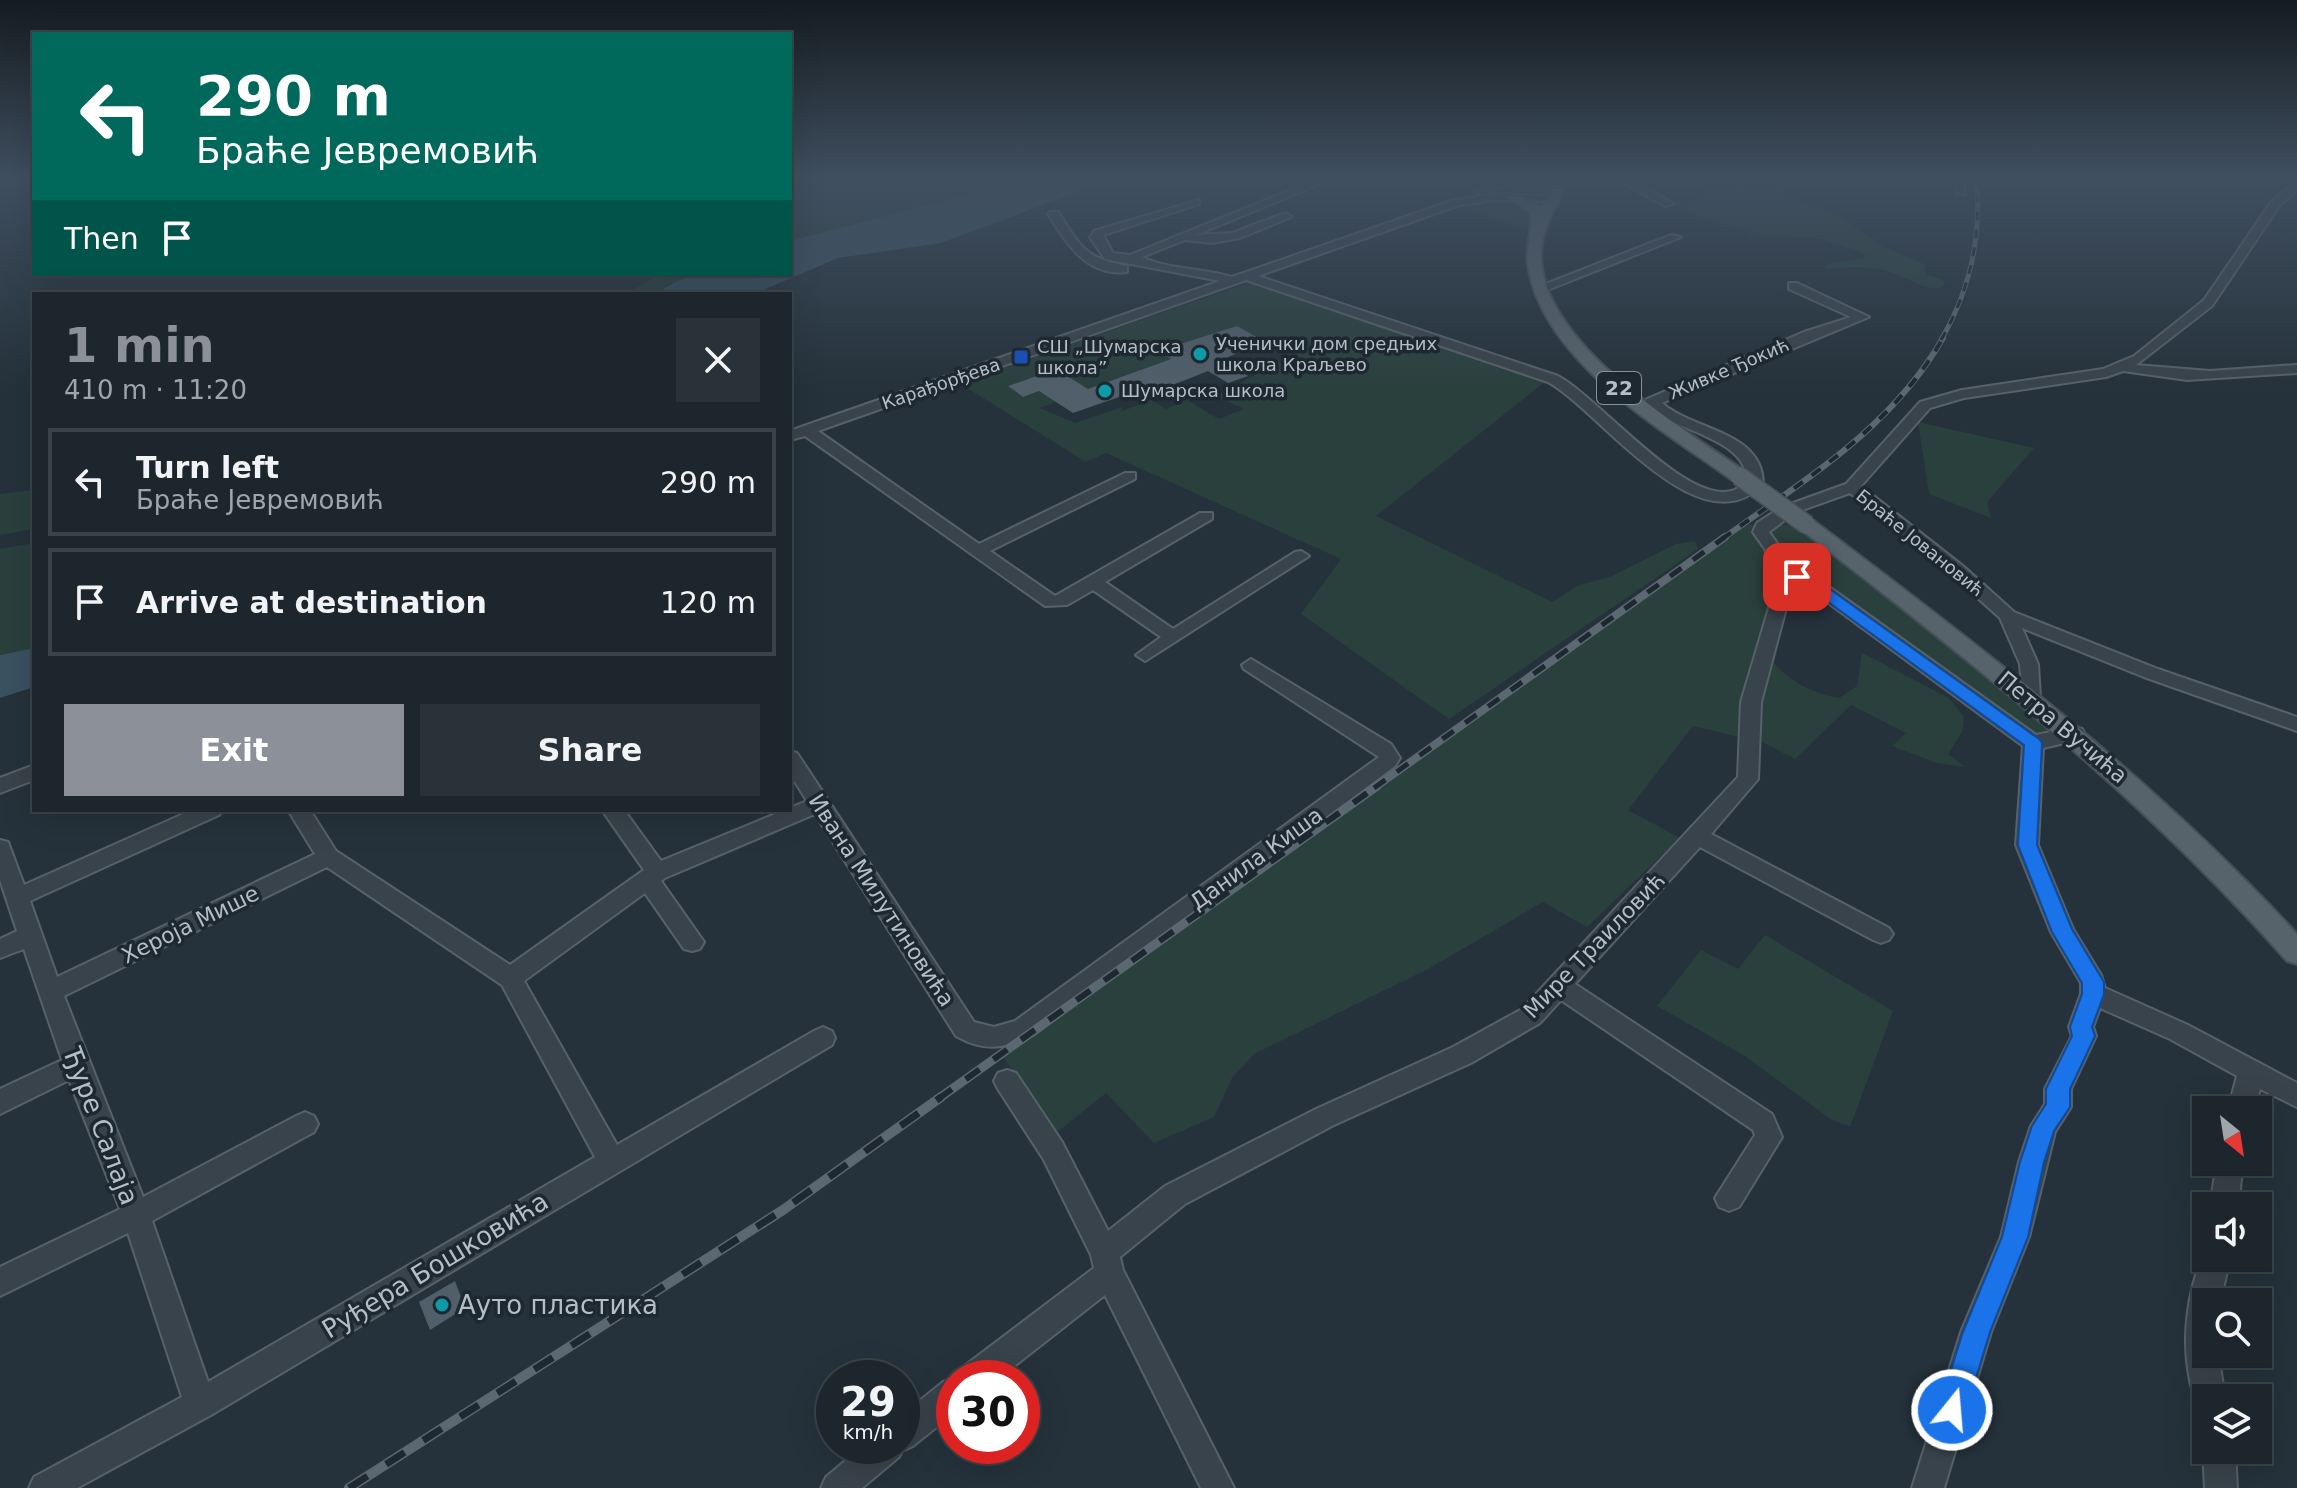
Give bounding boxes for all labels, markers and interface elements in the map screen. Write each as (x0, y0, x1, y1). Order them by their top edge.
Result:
text: 290 m (196, 63, 391, 128)
icon: left (64, 64, 168, 168)
text: Браће Јевремовић (196, 130, 539, 171)
icon: arrive (155, 216, 199, 260)
text: Then (64, 221, 139, 256)
text: 1 min (64, 317, 215, 373)
button: close (676, 318, 760, 402)
place label: Ученички дом средњих школа Краљево (1216, 333, 1438, 375)
street label: Живке Ђокић (1665, 334, 1792, 403)
place label: СШ „Шумарска школа” (1037, 336, 1182, 378)
marker: Ученички дом средњих школа Краљево (1191, 345, 1209, 363)
marker: СШ „Шумарска школа” (1012, 348, 1030, 366)
street label: Карађорђева (879, 353, 1003, 414)
road number: 22 (1597, 372, 1641, 404)
text: 410 m · 11:20 (64, 375, 247, 405)
place label: Шумарска школа (1121, 380, 1285, 401)
marker: Шумарска школа (1096, 382, 1114, 400)
text: Turn left (136, 450, 279, 485)
icon: left (68, 460, 112, 504)
text: 290 m (660, 465, 756, 500)
text: Браће Јевремовић (136, 485, 384, 515)
street label: Браће Јовановић (1852, 485, 1988, 601)
pin (1763, 543, 1831, 611)
icon: arrive (1775, 555, 1819, 599)
icon: arrive (68, 580, 112, 624)
text: Arrive at destination (136, 585, 487, 620)
text: 120 m (660, 585, 756, 620)
street label: Петра Вучића (1993, 666, 2132, 789)
button: Exit (64, 704, 404, 796)
button: Share (420, 704, 760, 796)
street label: Ивана Милутиновића (804, 789, 960, 1011)
street label: Данила Киша (1185, 802, 1327, 915)
street label: Мире Траиловић (1519, 868, 1670, 1023)
street label: Хероја Мише (118, 880, 263, 968)
street label: Ђуре Салаја (57, 1042, 145, 1209)
north arrow (2192, 1096, 2272, 1176)
map controls (2192, 1096, 2272, 1464)
street label: Руђера Бошковића (317, 1186, 553, 1344)
button: sound (2192, 1192, 2272, 1272)
button: search (2192, 1288, 2272, 1368)
place label: Ауто пластика (458, 1290, 658, 1320)
marker: Ауто пластика (433, 1296, 451, 1314)
speed limit sign: 30 (936, 1360, 1040, 1464)
position arrow (1910, 1368, 1994, 1452)
text: 29 (840, 1379, 896, 1425)
button: layers (2192, 1384, 2272, 1464)
text: km/h (843, 1420, 893, 1444)

